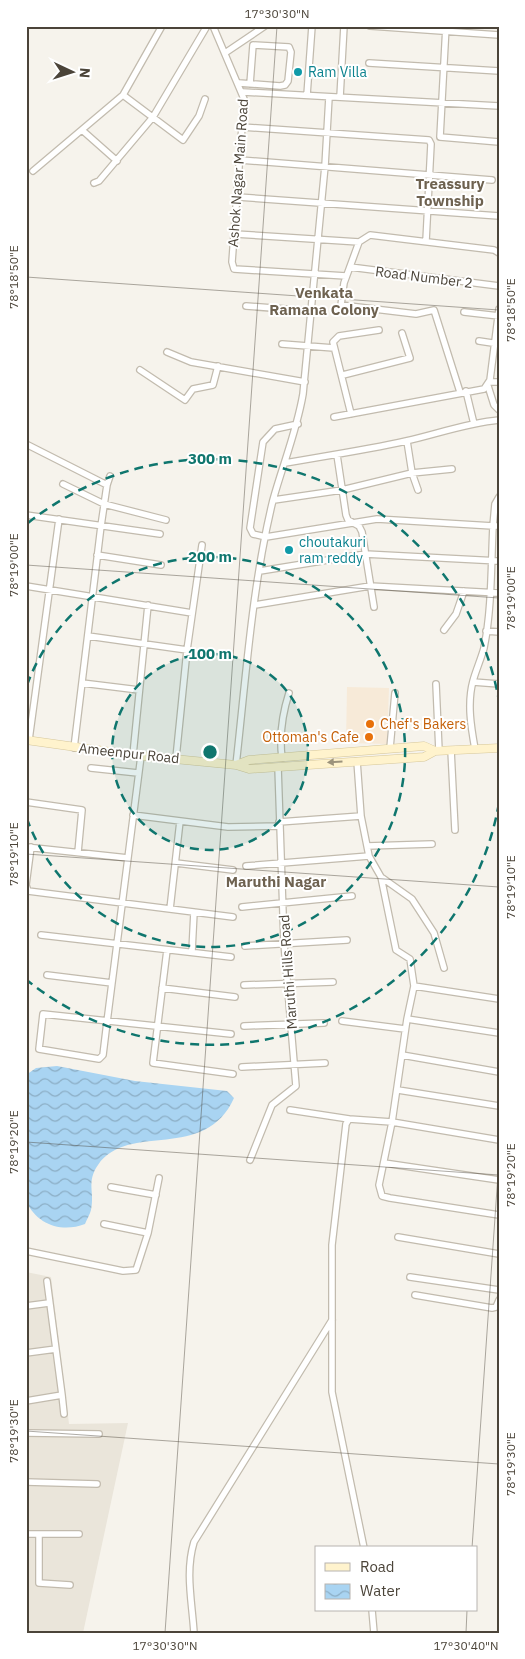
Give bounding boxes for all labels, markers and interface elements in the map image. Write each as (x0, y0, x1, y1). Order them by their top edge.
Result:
text: 17°30'30"N (244, 6, 310, 21)
north arrow (48, 48, 98, 98)
place label: Ram Villa (308, 63, 367, 81)
marker: Ram Villa (292, 66, 304, 78)
text: N (76, 67, 94, 79)
street label: Ashok Nagar Main Road (224, 98, 252, 248)
district label: Treassury Township (415, 174, 485, 210)
text: 78°18'50"E (6, 245, 21, 309)
street label: Road Number 2 (374, 262, 474, 292)
text: 78°18'50"E (503, 278, 518, 342)
district label: Venkata Ramana Colony (269, 283, 379, 319)
text: 300 m (188, 449, 232, 468)
text: 78°19'00"E (6, 533, 21, 597)
place label: choutakuri ram reddy (299, 533, 366, 567)
marker: choutakuri ram reddy (283, 544, 295, 556)
text: 200 m (188, 547, 232, 566)
text: 78°19'00"E (503, 566, 518, 630)
text: 100 m (188, 644, 232, 663)
place label: Chef's Bakers (380, 715, 466, 733)
marker: Chef's Bakers (364, 718, 376, 730)
place label: Ottoman's Cafe (262, 728, 359, 746)
marker: Ottoman's Cafe (363, 731, 375, 743)
street label: Ameenpur Road (78, 739, 180, 767)
centre of rings (201, 743, 219, 761)
one-way arrow (327, 759, 343, 767)
text: 78°19'10"E (6, 822, 21, 886)
text: 78°19'10"E (503, 855, 518, 919)
district label: Maruthi Nagar (226, 872, 326, 891)
street label: Maruthi Hills Road (275, 914, 301, 1030)
text: 78°19'20"E (6, 1110, 21, 1174)
text: 78°19'20"E (503, 1143, 518, 1207)
text: 78°19'30"E (6, 1399, 21, 1463)
text: 78°19'30"E (503, 1432, 518, 1496)
legend (315, 1546, 478, 1612)
text: Road (360, 1557, 395, 1576)
text: Water (360, 1581, 401, 1600)
text: 17°30'30"N (132, 1638, 198, 1653)
text: 17°30'40"N (433, 1638, 499, 1653)

